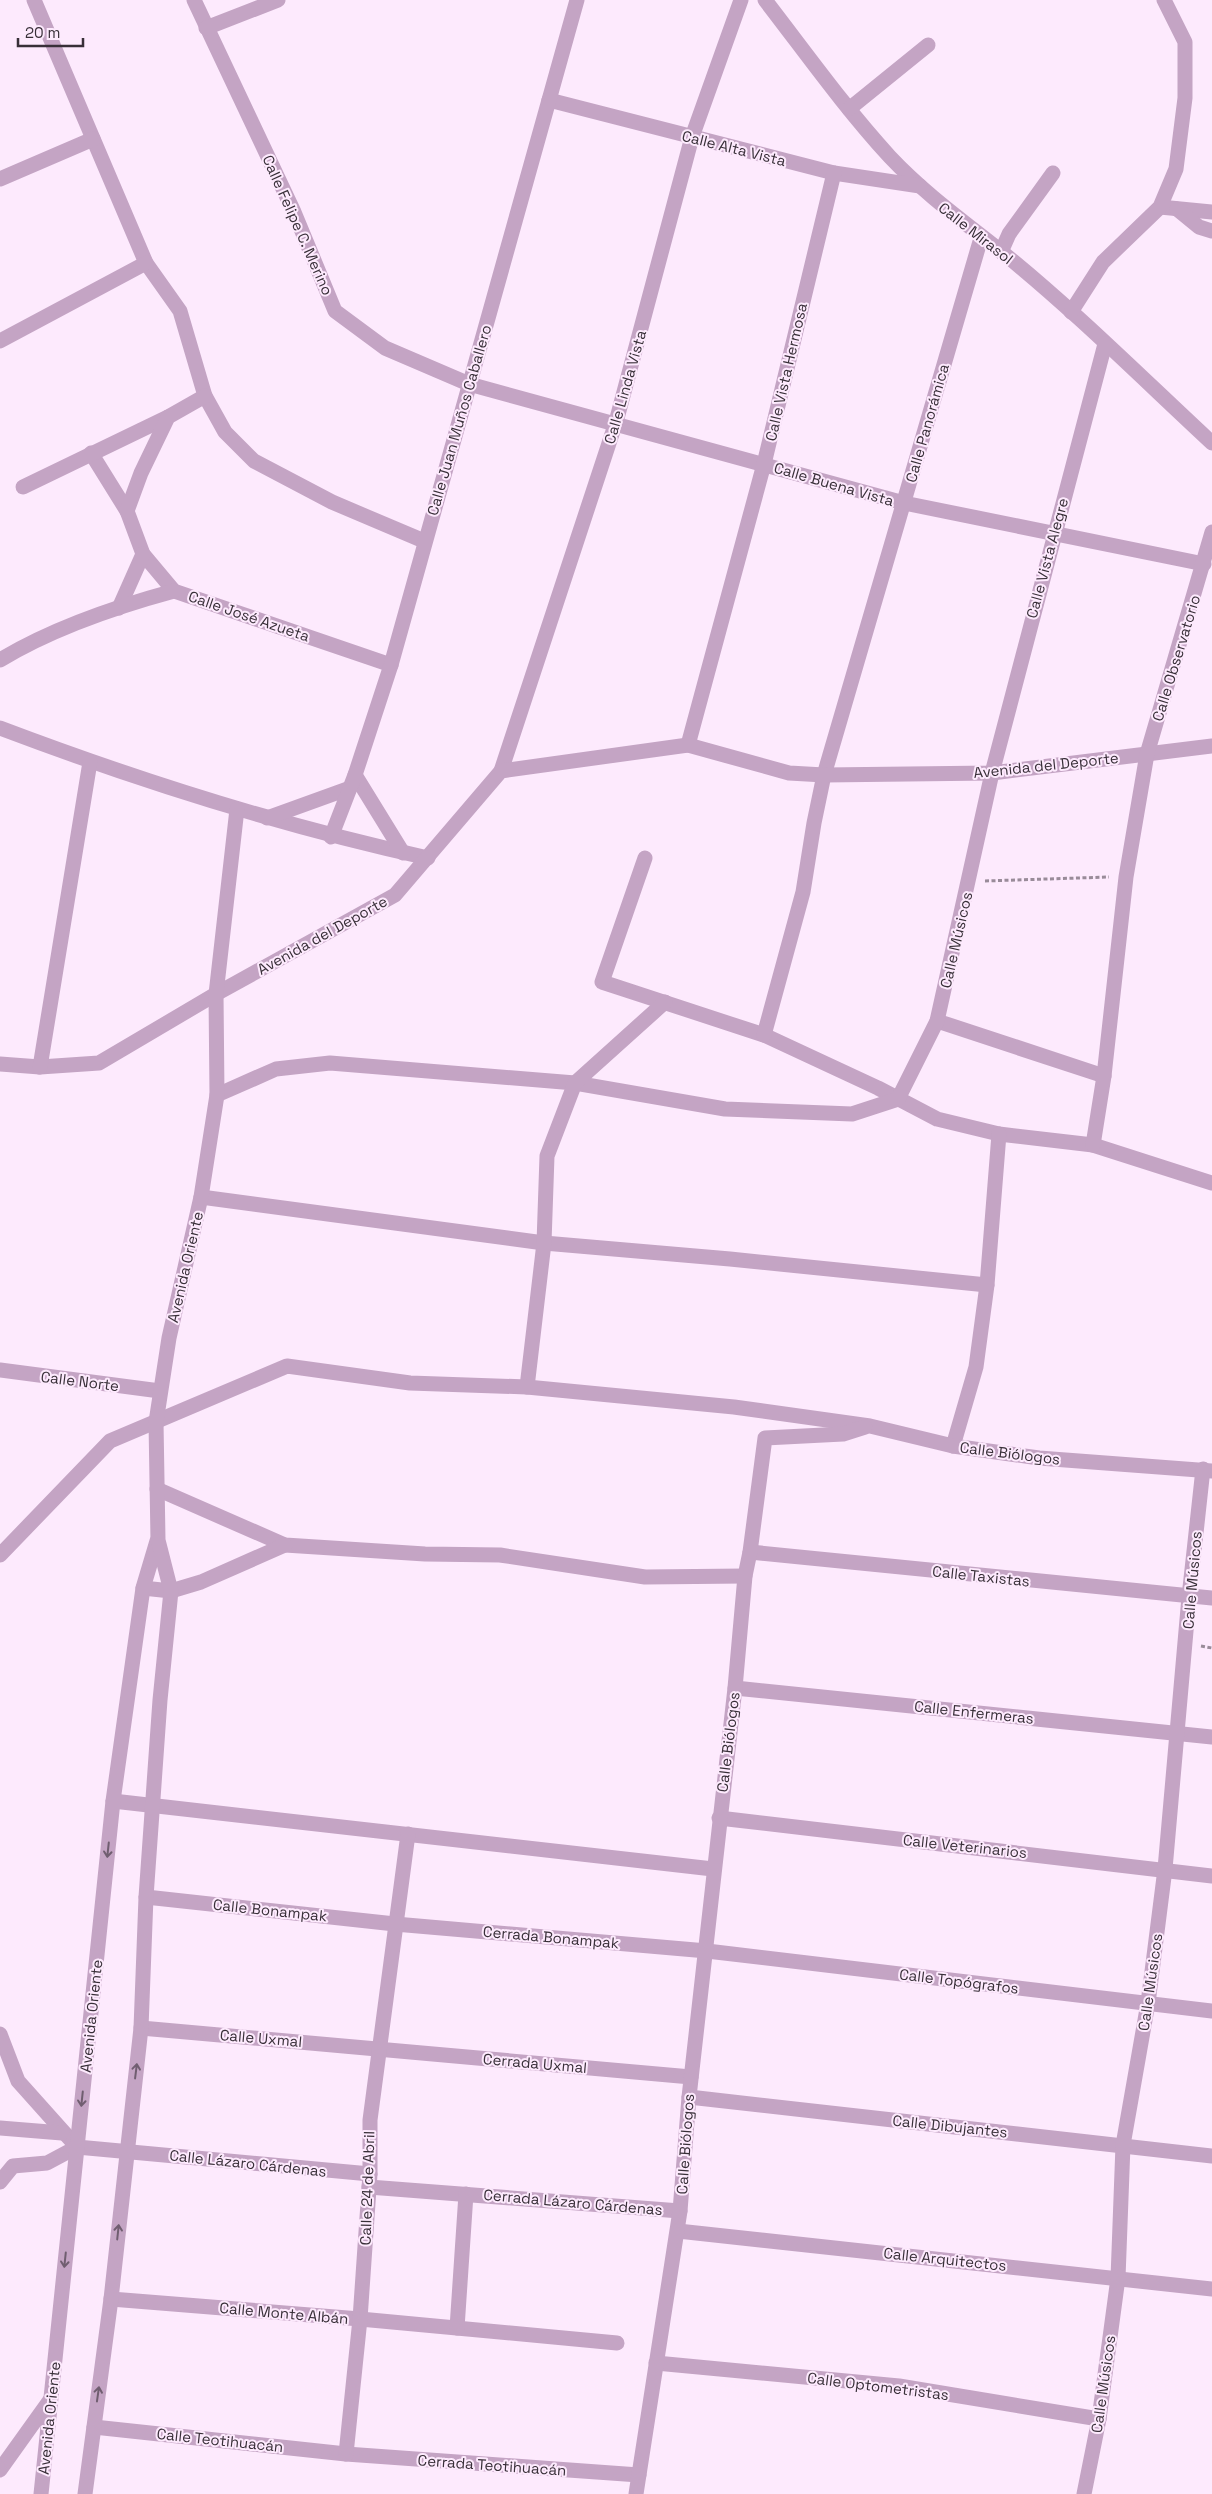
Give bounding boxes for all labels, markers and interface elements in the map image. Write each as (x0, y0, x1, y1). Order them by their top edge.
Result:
scale bar (18, 15, 82, 47)
text: 20 m (25, 23, 60, 42)
street label: Calle Alta Vista (680, 126, 788, 170)
street label: Calle Felipe C. Merino (259, 152, 337, 298)
street label: Calle Mirasol (935, 198, 1017, 268)
street label: Calle Vista Hermosa (761, 301, 811, 443)
street label: Calle Juan Muños Caballero (423, 322, 495, 518)
street label: Calle Linda Vista (600, 328, 650, 446)
street label: Calle Panorámica (901, 361, 953, 484)
street label: Calle Buena Vista (772, 458, 897, 510)
street label: Calle Vista Alegre (1022, 496, 1072, 620)
street label: Calle José Azueta (186, 586, 313, 646)
street label: Calle Observatorio (1148, 593, 1204, 723)
street label: Avenida del Deporte (972, 748, 1120, 782)
street label: Calle Músicos (936, 890, 976, 990)
street label: Avenida del Deporte (254, 891, 390, 979)
street label: Avenida Oriente (163, 1209, 207, 1324)
street label: Calle Norte (40, 1367, 120, 1395)
street label: Calle Biólogos (959, 1437, 1061, 1469)
street label: Calle Músicos (1178, 1530, 1206, 1630)
street label: Calle Taxistas (931, 1561, 1031, 1591)
street label: Calle Biólogos (712, 1691, 744, 1793)
street label: Calle Enfermeras (913, 1696, 1035, 1728)
street label: Calle Veterinarios (902, 1830, 1028, 1862)
one-way arrow (103, 1842, 113, 1858)
street label: Calle Bonampak (212, 1895, 328, 1925)
street label: Cerrada Bonampak (482, 1922, 620, 1952)
street label: Calle Músicos (1134, 1932, 1166, 2032)
street label: Avenida Oriente (76, 1958, 106, 2073)
street label: Calle Topógrafos (898, 1964, 1020, 1998)
street label: Calle Uxmal (219, 2025, 303, 2051)
street label: Cerrada Uxmal (482, 2049, 588, 2077)
one-way arrow (131, 2063, 141, 2079)
one-way arrow (77, 2090, 87, 2106)
street label: Calle Biólogos (672, 2093, 698, 2195)
street label: Calle Dibujantes (892, 2111, 1009, 2141)
street label: Calle 24 de Abril (356, 2130, 378, 2246)
street label: Calle Lázaro Cárdenas (168, 2145, 328, 2181)
street label: Cerrada Lázaro Cárdenas (483, 2185, 663, 2219)
one-way arrow (113, 2225, 123, 2241)
street label: Calle Arquitectos (883, 2243, 1007, 2275)
one-way arrow (60, 2252, 70, 2268)
street label: Calle Monte Albán (219, 2298, 349, 2328)
street label: Calle Músicos (1087, 2334, 1119, 2434)
street label: Avenida Oriente (34, 2360, 64, 2475)
street label: Calle Optometristas (806, 2368, 950, 2404)
one-way arrow (93, 2386, 103, 2402)
street label: Calle Teotihuacán (156, 2424, 284, 2456)
street label: Cerrada Teotihuacán (417, 2450, 567, 2480)

